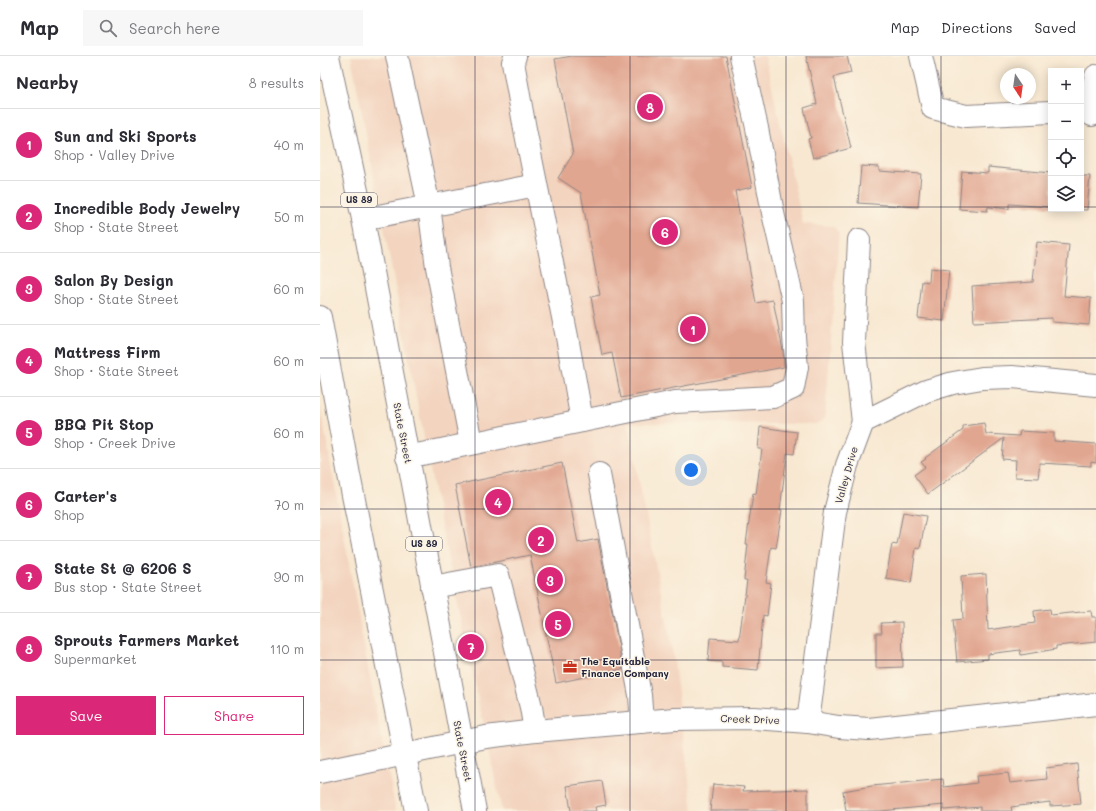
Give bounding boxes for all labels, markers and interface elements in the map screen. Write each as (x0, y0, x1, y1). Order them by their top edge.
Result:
search box (83, 10, 363, 46)
text: Map (20, 15, 59, 40)
icon: search (97, 17, 119, 39)
text: Search here (129, 18, 220, 38)
text: Map (891, 18, 919, 37)
text: Directions (941, 18, 1012, 37)
text: Saved (1034, 18, 1076, 37)
north arrow (1000, 68, 1036, 104)
map controls (1048, 68, 1084, 212)
button: + (1048, 68, 1084, 104)
text: Nearby (16, 71, 78, 93)
text: 8 results (249, 74, 304, 91)
pin: 8 (637, 92, 663, 122)
button: − (1048, 104, 1084, 140)
text: Sun and Ski Sports (54, 126, 197, 146)
text: 1 (26, 136, 32, 153)
text: 40 m (274, 136, 304, 153)
button: locate (1048, 140, 1084, 176)
text: Shop · Valley Drive (54, 146, 175, 163)
button: layers (1048, 176, 1084, 212)
road number: US 89 (341, 193, 377, 207)
text: Incredible Body Jewelry (54, 198, 240, 218)
text: 2 (25, 208, 33, 225)
text: 50 m (274, 208, 304, 225)
pin: 6 (652, 217, 678, 247)
text: Shop · State Street (54, 218, 179, 235)
text: Salon By Design (54, 270, 173, 290)
text: 3 (25, 280, 33, 297)
text: 60 m (274, 280, 304, 297)
text: Shop · State Street (54, 290, 179, 307)
pin: 1 (680, 314, 706, 344)
text: Mattress Firm (54, 342, 160, 362)
text: 4 (25, 352, 33, 369)
text: 60 m (274, 352, 304, 369)
text: Shop · State Street (54, 362, 179, 379)
street label: State Street (390, 401, 416, 465)
text: BBQ Pit Stop (54, 414, 154, 434)
text: 5 (25, 424, 33, 441)
text: 60 m (274, 424, 304, 441)
text: Shop · Creek Drive (54, 434, 176, 451)
street label: Valley Drive (831, 445, 861, 505)
your location (681, 460, 701, 480)
text: Carter's (54, 486, 117, 506)
pin: 4 (485, 487, 511, 517)
text: 6 (25, 496, 33, 513)
text: 70 m (274, 496, 304, 513)
text: Shop (54, 506, 84, 523)
pin: 2 (528, 525, 554, 555)
road number: US 89 (406, 537, 442, 551)
text: State St @ 6206 S (54, 558, 192, 578)
pin: 3 (537, 565, 563, 595)
text: 7 (25, 568, 33, 585)
text: 90 m (274, 568, 304, 585)
text: Bus stop · State Street (54, 578, 202, 595)
pin: 5 (545, 609, 571, 639)
text: Sprouts Farmers Market (54, 630, 239, 650)
pin: 7 (458, 632, 484, 662)
text: 8 (25, 640, 33, 657)
text: 110 m (270, 640, 304, 657)
text: Supermarket (54, 650, 137, 667)
place label: The Equitable Finance Company (581, 654, 670, 680)
office icon: The Equitable Finance Company (562, 659, 578, 675)
button: Save (16, 696, 156, 735)
button: Share (164, 696, 304, 735)
street label: Creek Drive (720, 711, 780, 727)
street label: State Street (450, 719, 476, 783)

